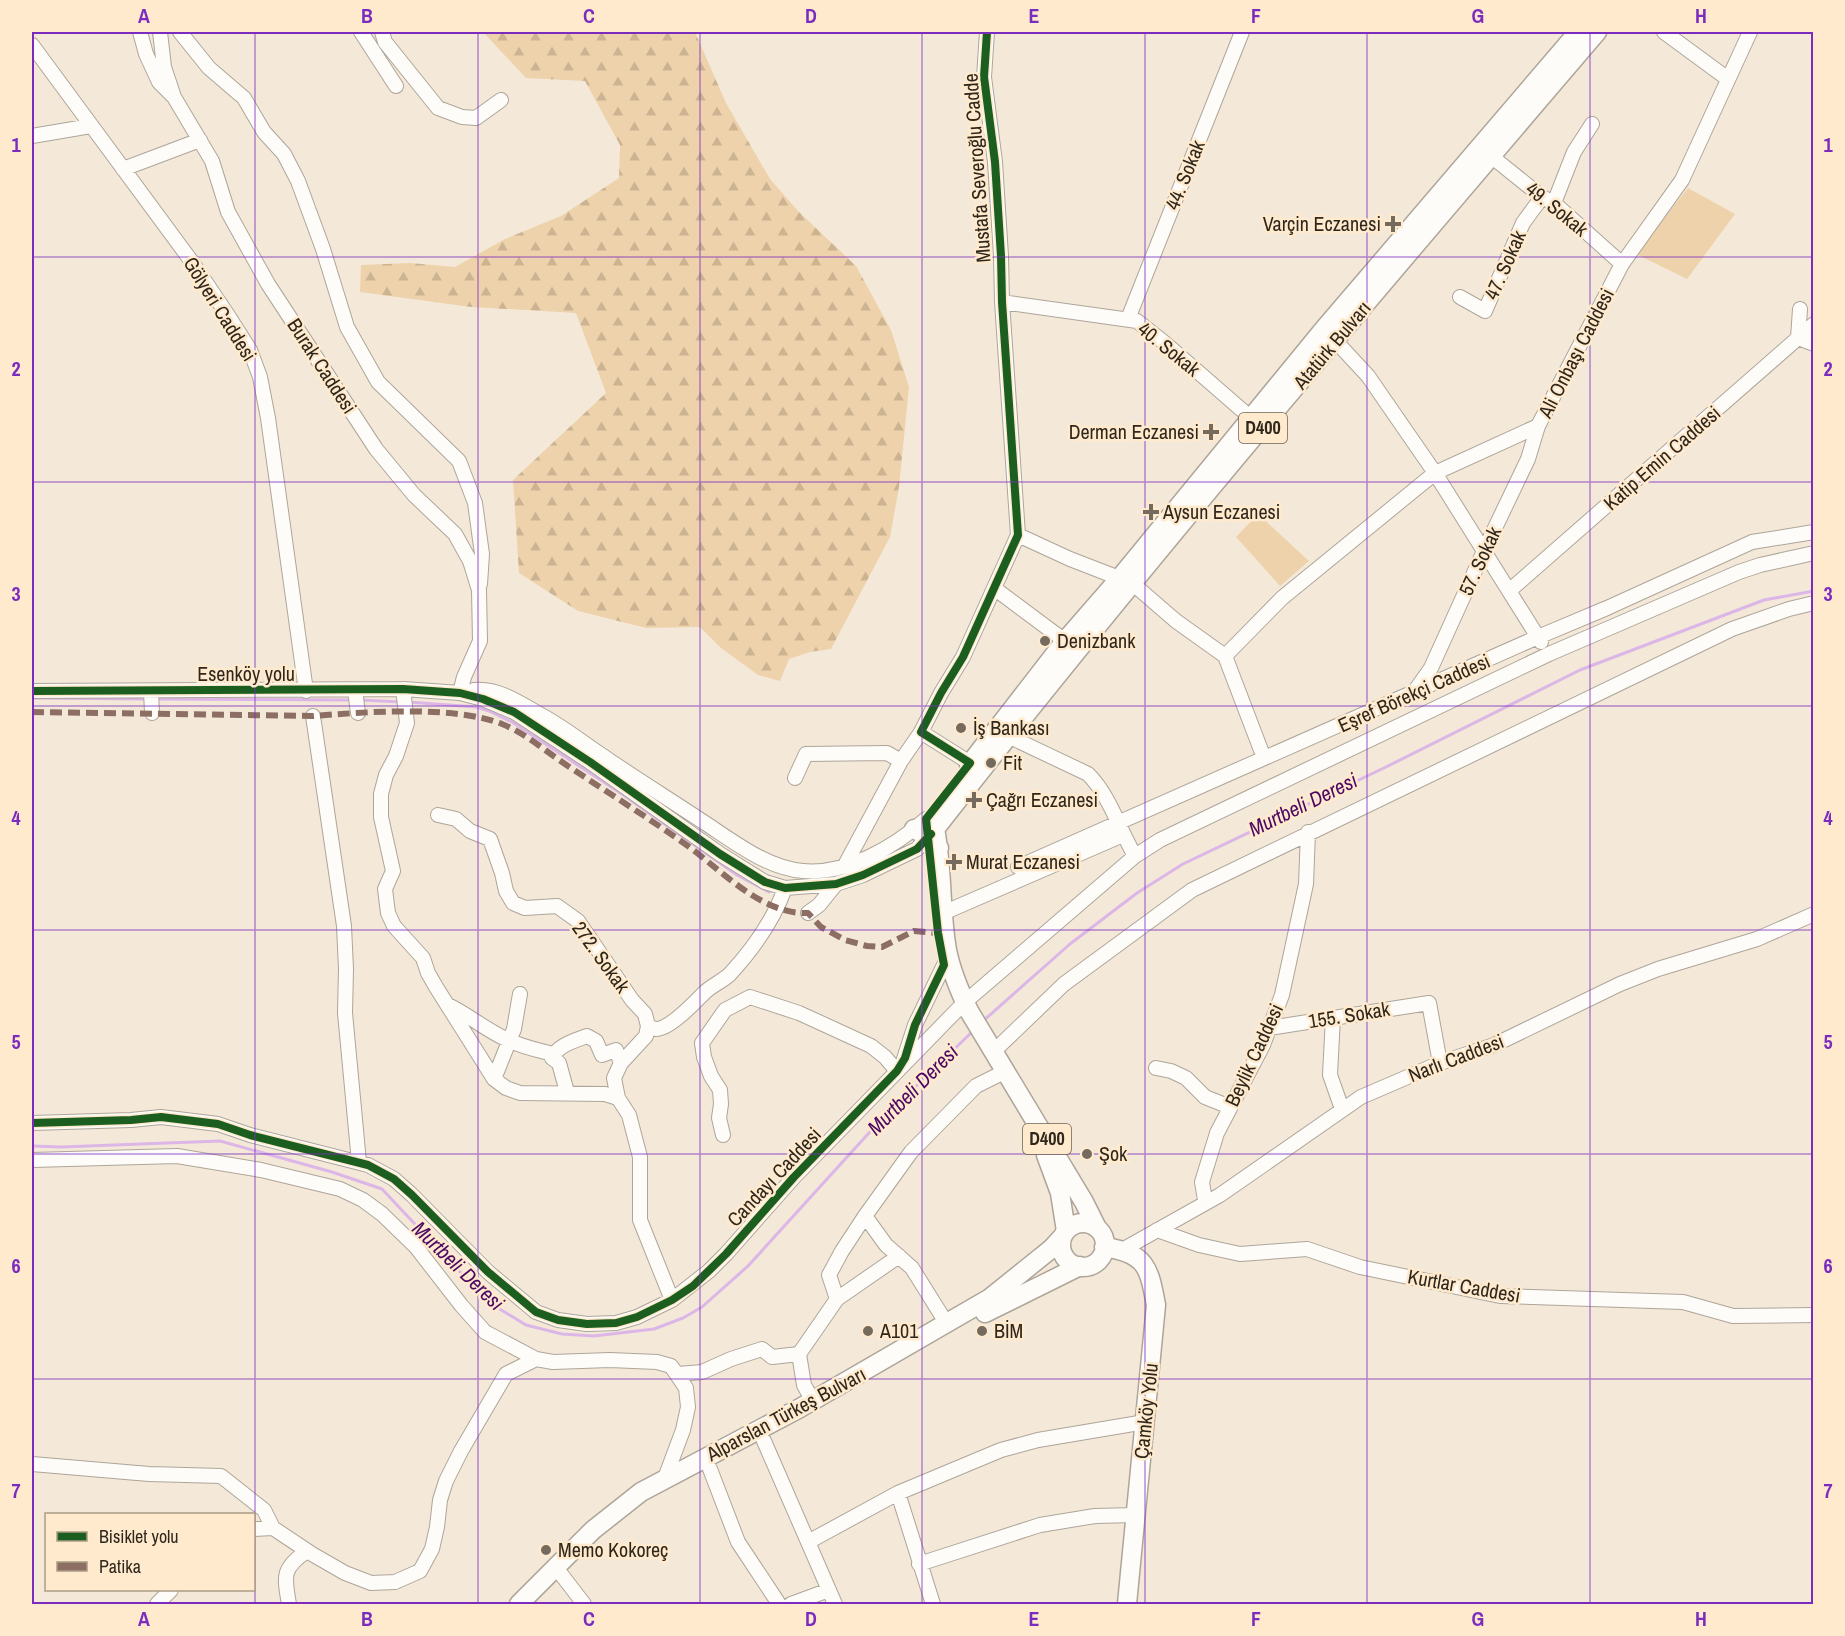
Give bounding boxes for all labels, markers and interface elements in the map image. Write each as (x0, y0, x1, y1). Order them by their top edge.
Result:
text: A (138, 2, 150, 29)
text: B (361, 2, 373, 29)
text: C (583, 2, 595, 29)
text: D (805, 2, 817, 29)
text: E (1029, 2, 1040, 29)
text: F (1251, 2, 1261, 29)
text: G (1472, 2, 1484, 29)
text: H (1695, 2, 1707, 29)
street label: Mustafa Severoğlu Cadde (956, 73, 997, 264)
text: 1 (11, 131, 21, 158)
text: 1 (1823, 131, 1833, 158)
street label: 44. Sokak (1158, 135, 1211, 214)
street label: 49. Sokak (1520, 175, 1595, 243)
place label: Varçin Eczanesi (1263, 210, 1381, 237)
marker: Varçin Eczanesi (1386, 217, 1400, 231)
street label: 47. Sokak (1477, 225, 1532, 304)
street label: Gölyeri Caddesi (178, 251, 263, 366)
street label: Ali Onbaşı Caddesi (1531, 283, 1620, 423)
street label: Atatürk Bulvarı (1286, 295, 1377, 395)
street label: Burak Caddesi (282, 313, 363, 419)
street label: 40. Sokak (1132, 315, 1207, 383)
text: 2 (11, 355, 21, 382)
text: 2 (1823, 355, 1833, 382)
street label: Katip Emin Caddesi (1597, 399, 1726, 516)
road number: D400 (1239, 413, 1287, 443)
place label: Derman Eczanesi (1069, 418, 1199, 445)
marker: Derman Eczanesi (1204, 425, 1218, 439)
place label: Aysun Eczanesi (1162, 498, 1280, 525)
marker: Aysun Eczanesi (1144, 505, 1158, 519)
street label: 57. Sokak (1452, 521, 1508, 600)
text: 3 (11, 580, 21, 607)
text: 3 (1823, 580, 1833, 607)
place label: Denizbank (1057, 627, 1136, 654)
marker: Denizbank (1038, 634, 1052, 648)
street label: Eşref Börekçi Caddesi (1333, 647, 1494, 738)
street label: Esenköy yolu (197, 660, 295, 687)
place label: İş Bankası (973, 714, 1050, 741)
marker: İş Bankası (954, 721, 968, 735)
place label: Fit (1003, 749, 1023, 776)
marker: Fit (984, 756, 998, 770)
water label: Murtbeli Deresi (1244, 766, 1362, 843)
place label: Çağrı Eczanesi (986, 786, 1098, 813)
marker: Çağrı Eczanesi (967, 793, 981, 807)
text: 4 (11, 804, 21, 831)
text: 4 (1823, 804, 1833, 831)
place label: Murat Eczanesi (966, 848, 1080, 875)
marker: Murat Eczanesi (947, 855, 961, 869)
street label: 272. Sokak (566, 916, 637, 998)
street label: 155. Sokak (1306, 995, 1392, 1034)
street label: Beylik Caddesi (1218, 999, 1289, 1110)
street label: Narlı Caddesi (1404, 1027, 1507, 1088)
text: 5 (11, 1028, 21, 1055)
text: 5 (1823, 1028, 1833, 1055)
water label: Murtbeli Deresi (861, 1038, 965, 1142)
street label: Candayı Caddesi (721, 1121, 827, 1232)
road number: D400 (1023, 1124, 1071, 1154)
place label: Şok (1099, 1140, 1128, 1167)
marker: Şok (1080, 1147, 1094, 1161)
water label: Murtbeli Deresi (406, 1214, 511, 1317)
text: 6 (11, 1252, 21, 1279)
text: 6 (1823, 1252, 1833, 1279)
street label: Kurtlar Caddesi (1406, 1262, 1523, 1309)
place label: A101 (879, 1317, 918, 1344)
place label: BİM (994, 1317, 1023, 1344)
marker: A101 (861, 1324, 875, 1338)
marker: BİM (975, 1324, 989, 1338)
street label: Alparslan Türkeş Bulvarı (700, 1360, 870, 1467)
street label: Çamköy Yolu (1127, 1362, 1164, 1460)
text: 7 (11, 1477, 21, 1504)
text: 7 (1823, 1477, 1833, 1504)
legend (45, 1513, 255, 1591)
text: Bisiklet yolu (99, 1524, 179, 1549)
place label: Memo Kokoreç (558, 1536, 668, 1563)
marker: Memo Kokoreç (539, 1543, 553, 1557)
text: Patika (99, 1554, 141, 1579)
text: A (138, 1605, 150, 1632)
text: B (361, 1605, 373, 1632)
text: C (583, 1605, 595, 1632)
text: D (805, 1605, 817, 1632)
text: E (1029, 1605, 1040, 1632)
text: F (1251, 1605, 1261, 1632)
text: G (1472, 1605, 1484, 1632)
text: H (1695, 1605, 1707, 1632)

